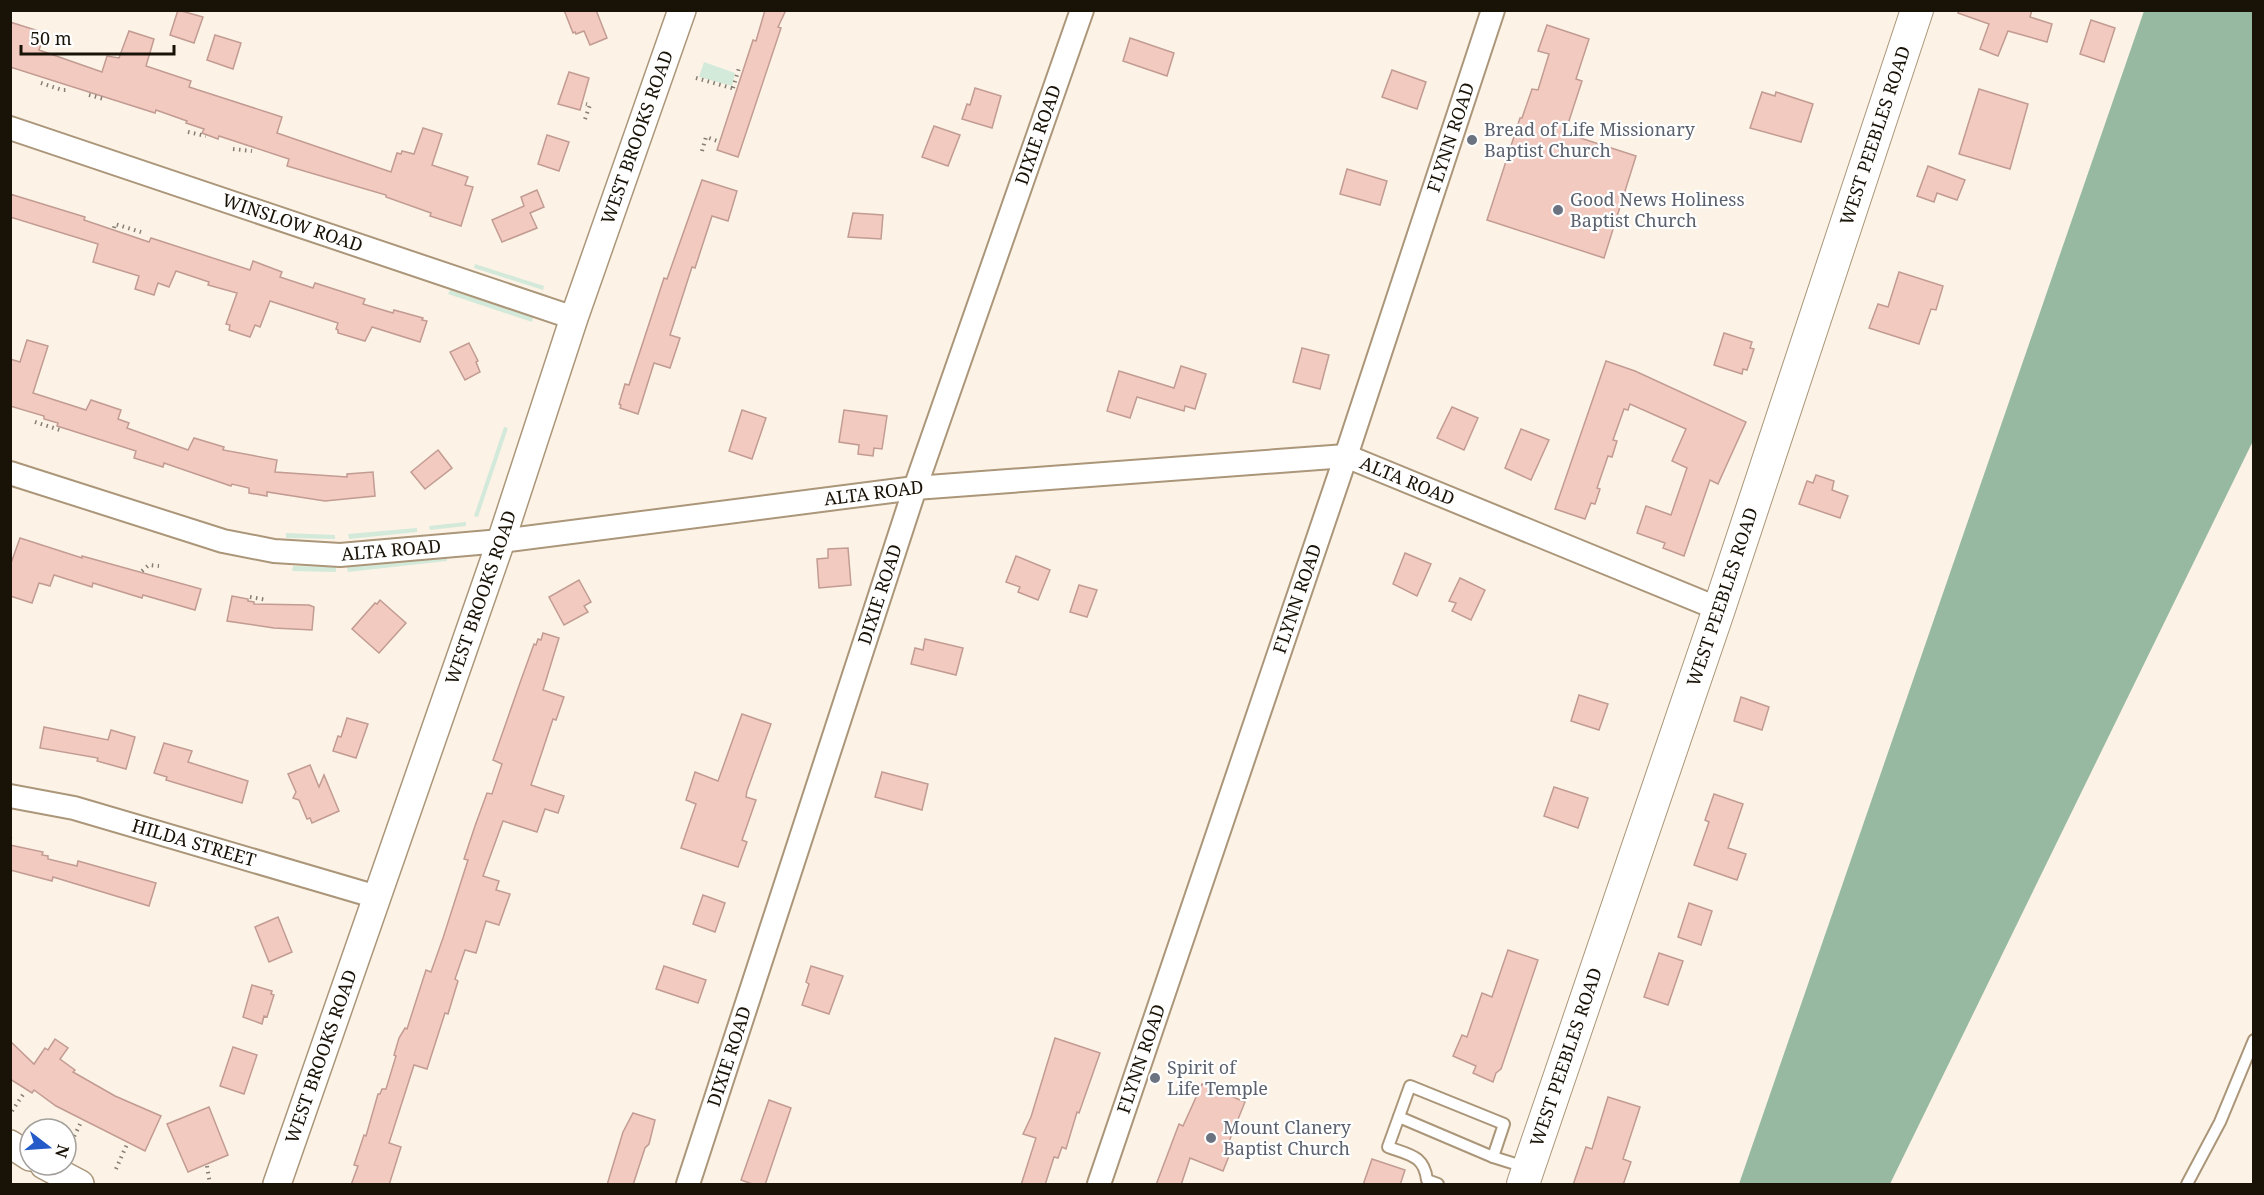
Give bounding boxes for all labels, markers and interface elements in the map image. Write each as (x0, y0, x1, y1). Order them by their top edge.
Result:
scale bar (21, 18, 174, 56)
text: 50 m (30, 26, 72, 50)
street label: WEST PEEBLES ROAD (1834, 43, 1915, 228)
street label: WEST BROOKS ROAD (595, 47, 678, 227)
street label: FLYNN ROAD (1421, 79, 1479, 195)
street label: DIXIE ROAD (1009, 81, 1066, 188)
place label: Bread of Life Missionary Baptist Church (1484, 117, 1696, 162)
marker: Bread of Life Missionary Baptist Church (1465, 133, 1479, 147)
street label: WINSLOW ROAD (219, 187, 366, 257)
place label: Good News Holiness Baptist Church (1570, 187, 1745, 232)
marker: Good News Holiness Baptist Church (1551, 203, 1565, 217)
street label: ALTA ROAD (1357, 450, 1459, 510)
street label: ALTA ROAD (822, 474, 924, 511)
street label: WEST PEEBLES ROAD (1680, 504, 1763, 689)
street label: WEST BROOKS ROAD (439, 507, 521, 687)
street label: ALTA ROAD (340, 533, 442, 566)
street label: FLYNN ROAD (1267, 540, 1326, 656)
street label: DIXIE ROAD (852, 541, 907, 648)
street label: HILDA STREET (129, 813, 259, 872)
street label: WEST PEEBLES ROAD (1524, 964, 1607, 1149)
street label: WEST BROOKS ROAD (279, 966, 362, 1146)
street label: FLYNN ROAD (1111, 1001, 1170, 1117)
street label: DIXIE ROAD (701, 1003, 756, 1110)
place label: Spirit of Life Temple (1167, 1055, 1268, 1100)
marker: Spirit of Life Temple (1148, 1071, 1162, 1085)
place label: Mount Clanery Baptist Church (1223, 1115, 1352, 1160)
north arrow (18, 1117, 78, 1177)
marker: Mount Clanery Baptist Church (1204, 1131, 1218, 1145)
text: N (50, 1142, 75, 1161)

